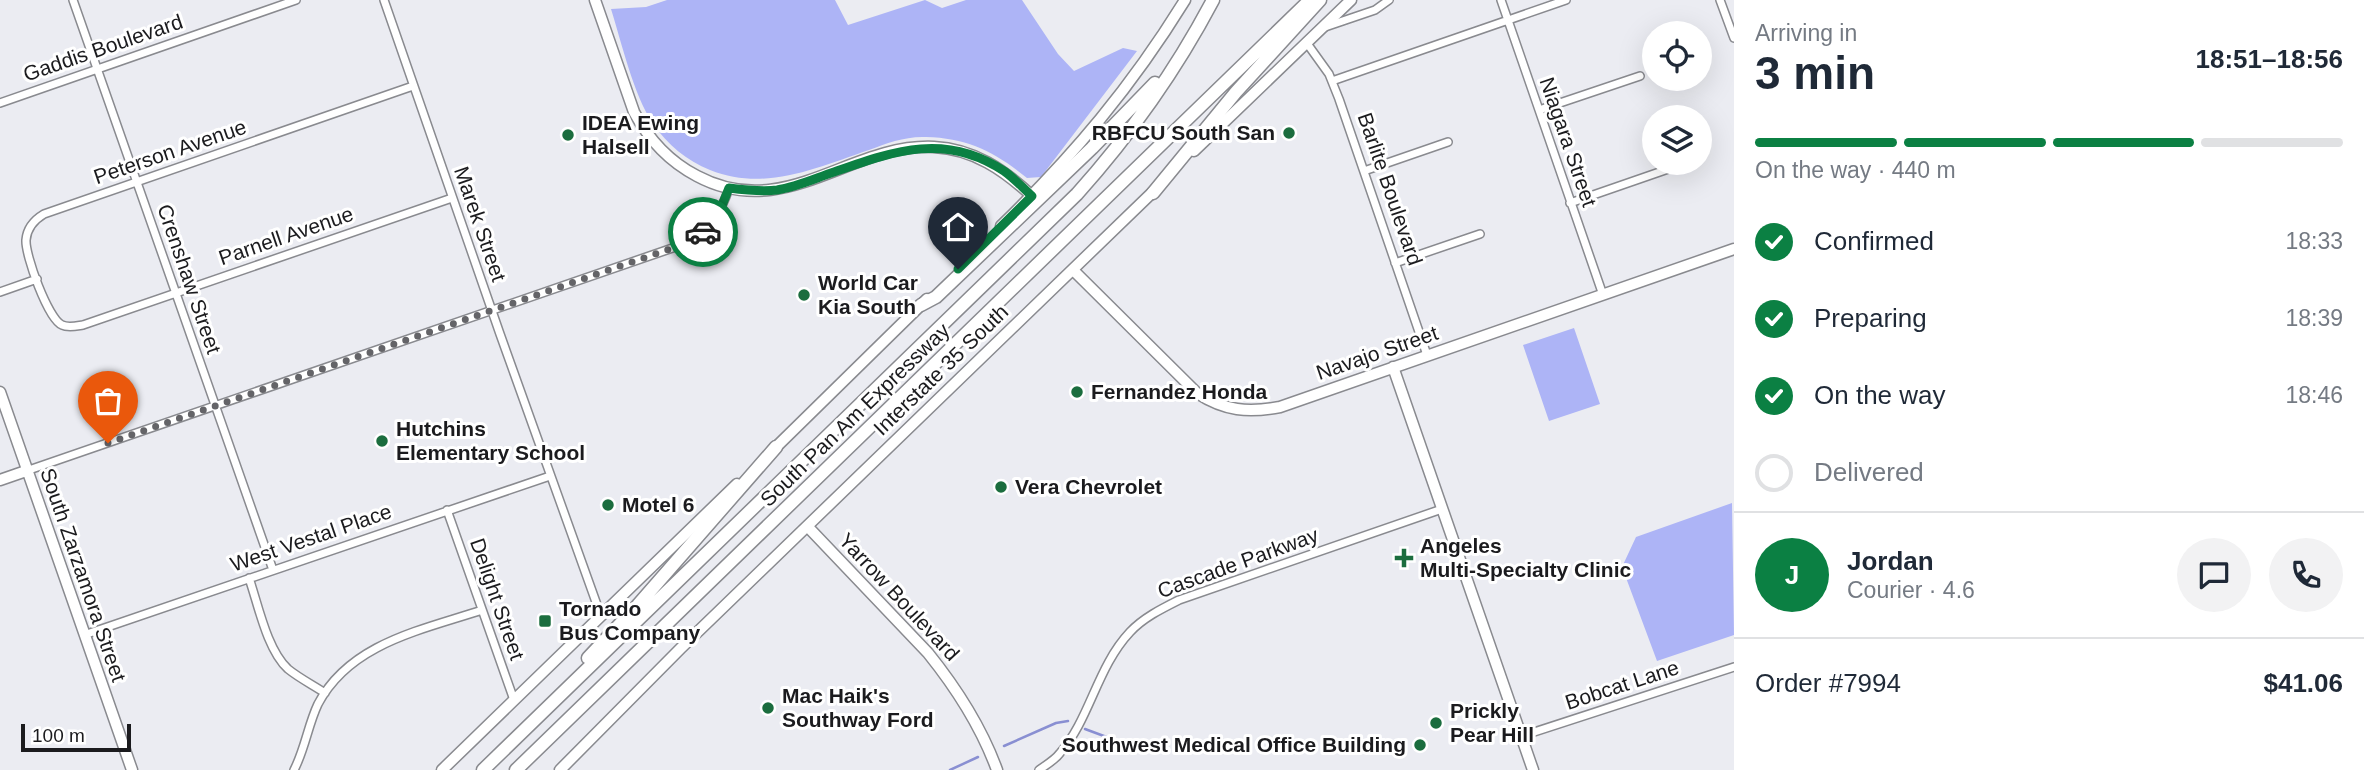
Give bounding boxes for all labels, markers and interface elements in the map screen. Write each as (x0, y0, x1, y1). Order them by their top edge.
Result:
street label: Gaddis Boulevard (20, 9, 186, 86)
text: Arriving in (1755, 20, 1857, 46)
map controls (1642, 21, 1712, 175)
button: locate (1642, 21, 1712, 91)
text: 18:51–18:56 (2196, 44, 2343, 74)
text: 3 min (1755, 47, 1875, 99)
street label: Niagara Street (1536, 74, 1601, 210)
button: layers (1642, 105, 1712, 175)
street label: Barlite Boulevard (1354, 109, 1427, 268)
place label: IDEA Ewing Halsell (582, 111, 699, 158)
street label: Peterson Avenue (91, 115, 249, 188)
place label: RBFCU South San (1092, 121, 1275, 144)
marker: RBFCU South San (1281, 125, 1297, 141)
marker: IDEA Ewing Halsell (560, 127, 576, 143)
text: On the way · 440 m (1755, 157, 1956, 183)
street label: Marek Street (450, 163, 511, 285)
courier (668, 197, 738, 267)
pin (928, 197, 988, 269)
street label: Crenshaw Street (153, 201, 226, 357)
street label: Parnell Avenue (215, 202, 356, 269)
icon: home (939, 208, 977, 246)
icon: car (684, 213, 722, 251)
icon: check (1755, 223, 1793, 261)
text: Confirmed (1814, 226, 1934, 256)
text: 18:33 (2285, 228, 2343, 254)
place label: World Car Kia South (818, 271, 918, 318)
marker: World Car Kia South (796, 287, 812, 303)
street label: Interstate 35 South (869, 300, 1012, 440)
icon: check (1755, 300, 1793, 338)
text: Preparing (1814, 303, 1927, 333)
text: 18:39 (2285, 305, 2343, 331)
street label: South Pan Am Expressway (756, 318, 954, 511)
street label: Navajo Street (1313, 321, 1441, 384)
pin (78, 371, 138, 443)
icon: check (1755, 377, 1793, 415)
place label: Fernandez Honda (1091, 380, 1268, 403)
text: On the way (1814, 380, 1946, 410)
icon: bag (89, 382, 127, 420)
text: 18:46 (2285, 382, 2343, 408)
marker: Fernandez Honda (1069, 384, 1085, 400)
place label: Hutchins Elementary School (396, 417, 585, 464)
marker: Hutchins Elementary School (374, 433, 390, 449)
text: Delivered (1814, 457, 1924, 487)
street label: South Zarzamora Street (36, 465, 131, 685)
place label: Vera Chevrolet (1015, 475, 1162, 498)
marker: Vera Chevrolet (993, 479, 1009, 495)
place label: Motel 6 (622, 493, 694, 516)
marker: Motel 6 (600, 497, 616, 513)
street label: West Vestal Place (227, 499, 394, 576)
street label: Cascade Parkway (1154, 523, 1322, 602)
street label: Yarrow Boulevard (835, 528, 964, 665)
place label: Angeles Multi-Specialty Clinic (1420, 534, 1632, 581)
street label: Delight Street (466, 535, 529, 663)
button: chat (2177, 538, 2251, 612)
button: phone (2269, 538, 2343, 612)
text: Jordan (1847, 546, 1934, 576)
marker: Angeles Multi-Specialty Clinic (1394, 548, 1414, 568)
text: J (1785, 560, 1799, 590)
text: Courier · 4.6 (1847, 577, 1975, 603)
place label: Tornado Bus Company (559, 597, 701, 644)
marker: Tornado Bus Company (537, 613, 553, 629)
street label: Bobcat Lane (1562, 655, 1681, 714)
text: Order #7994 (1755, 668, 1901, 698)
text: $41.06 (2263, 668, 2343, 698)
place label: Mac Haik's Southway Ford (782, 684, 934, 731)
place label: Prickly Pear Hill (1450, 699, 1534, 746)
marker: Mac Haik's Southway Ford (760, 700, 776, 716)
marker: Prickly Pear Hill (1428, 715, 1444, 731)
scale bar (21, 721, 131, 753)
text: 100 m (32, 725, 85, 746)
place label: Southwest Medical Office Building (1062, 733, 1406, 756)
marker: Southwest Medical Office Building (1412, 737, 1428, 753)

